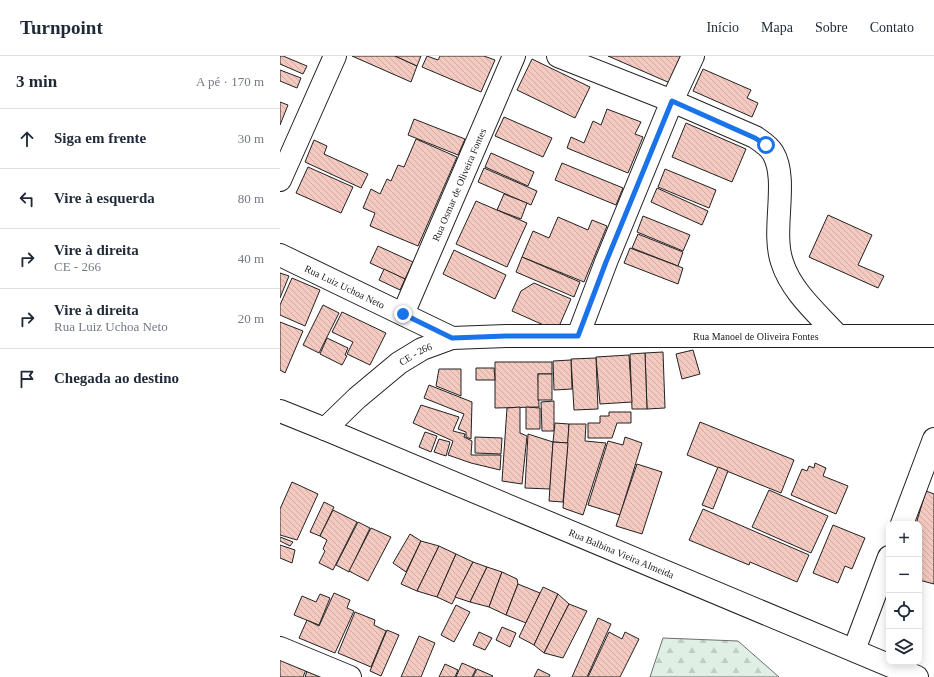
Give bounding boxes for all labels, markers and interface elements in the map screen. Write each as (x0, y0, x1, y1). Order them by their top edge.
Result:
text: Turnpoint (20, 17, 103, 38)
text: Início (706, 20, 739, 35)
text: Mapa (761, 20, 793, 35)
text: Sobre (815, 20, 848, 35)
text: Contato (870, 20, 914, 35)
text: 3 min (16, 72, 57, 91)
text: A pé · 170 m (196, 74, 264, 89)
street label: Rua Osmar de Oliveira Fontes (430, 126, 488, 243)
icon: ahead (16, 128, 38, 150)
text: Siga em frente (54, 130, 146, 146)
text: 30 m (238, 131, 264, 146)
route start (757, 136, 775, 154)
icon: left (16, 188, 38, 210)
text: Vire à esquerda (54, 190, 155, 206)
text: 80 m (238, 191, 264, 206)
text: Vire à direita (54, 242, 139, 258)
icon: right (16, 248, 38, 270)
text: 40 m (238, 251, 264, 266)
text: CE - 266 (54, 259, 101, 274)
street label: Rua Luiz Uchoa Neto (303, 262, 387, 310)
text: Vire à direita (54, 302, 139, 318)
route end (394, 305, 412, 323)
icon: right (16, 308, 38, 330)
text: 20 m (238, 311, 264, 326)
text: Rua Luiz Uchoa Neto (54, 319, 168, 334)
street label: Rua Manoel de Oliveira Fontes (693, 331, 819, 342)
street label: CE - 266 (397, 340, 433, 367)
icon: arrive (16, 368, 38, 390)
text: Chegada ao destino (54, 370, 179, 386)
map controls (886, 521, 922, 665)
button: + (886, 521, 922, 557)
street label: Rua Balbina Vieira Almeida (567, 526, 676, 580)
button: − (886, 557, 922, 593)
button: locate (886, 593, 922, 629)
button: layers (886, 629, 922, 665)

